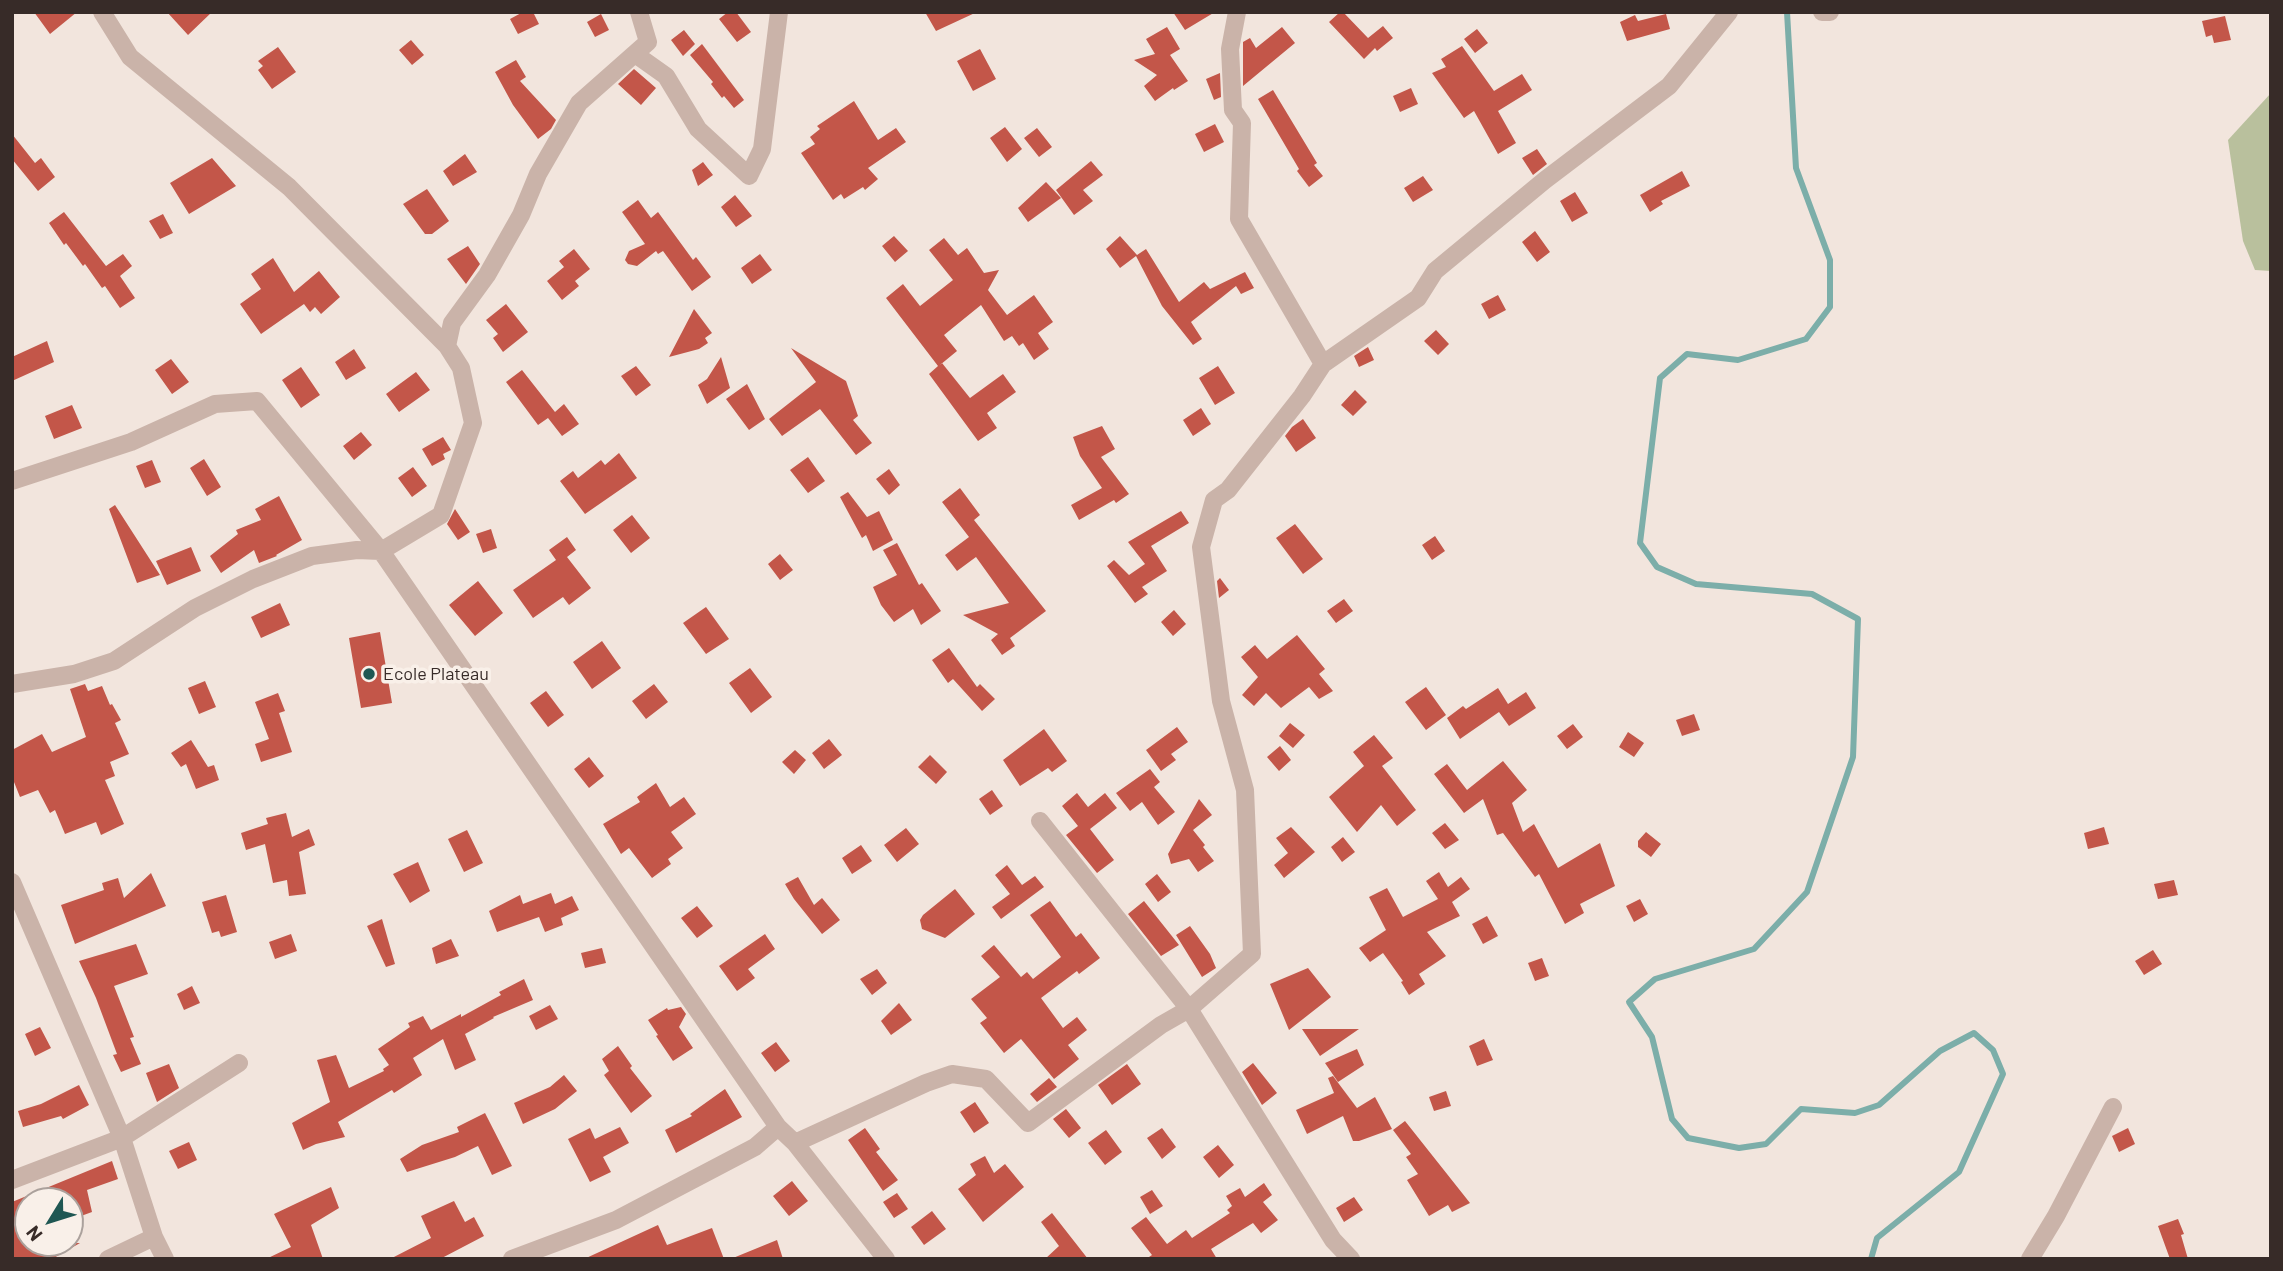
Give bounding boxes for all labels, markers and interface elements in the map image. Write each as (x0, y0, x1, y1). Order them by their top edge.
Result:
place label: Ecole Plateau (383, 663, 489, 685)
marker: Ecole Plateau (361, 666, 377, 682)
north arrow (14, 1187, 84, 1257)
text: N (21, 1222, 47, 1246)

